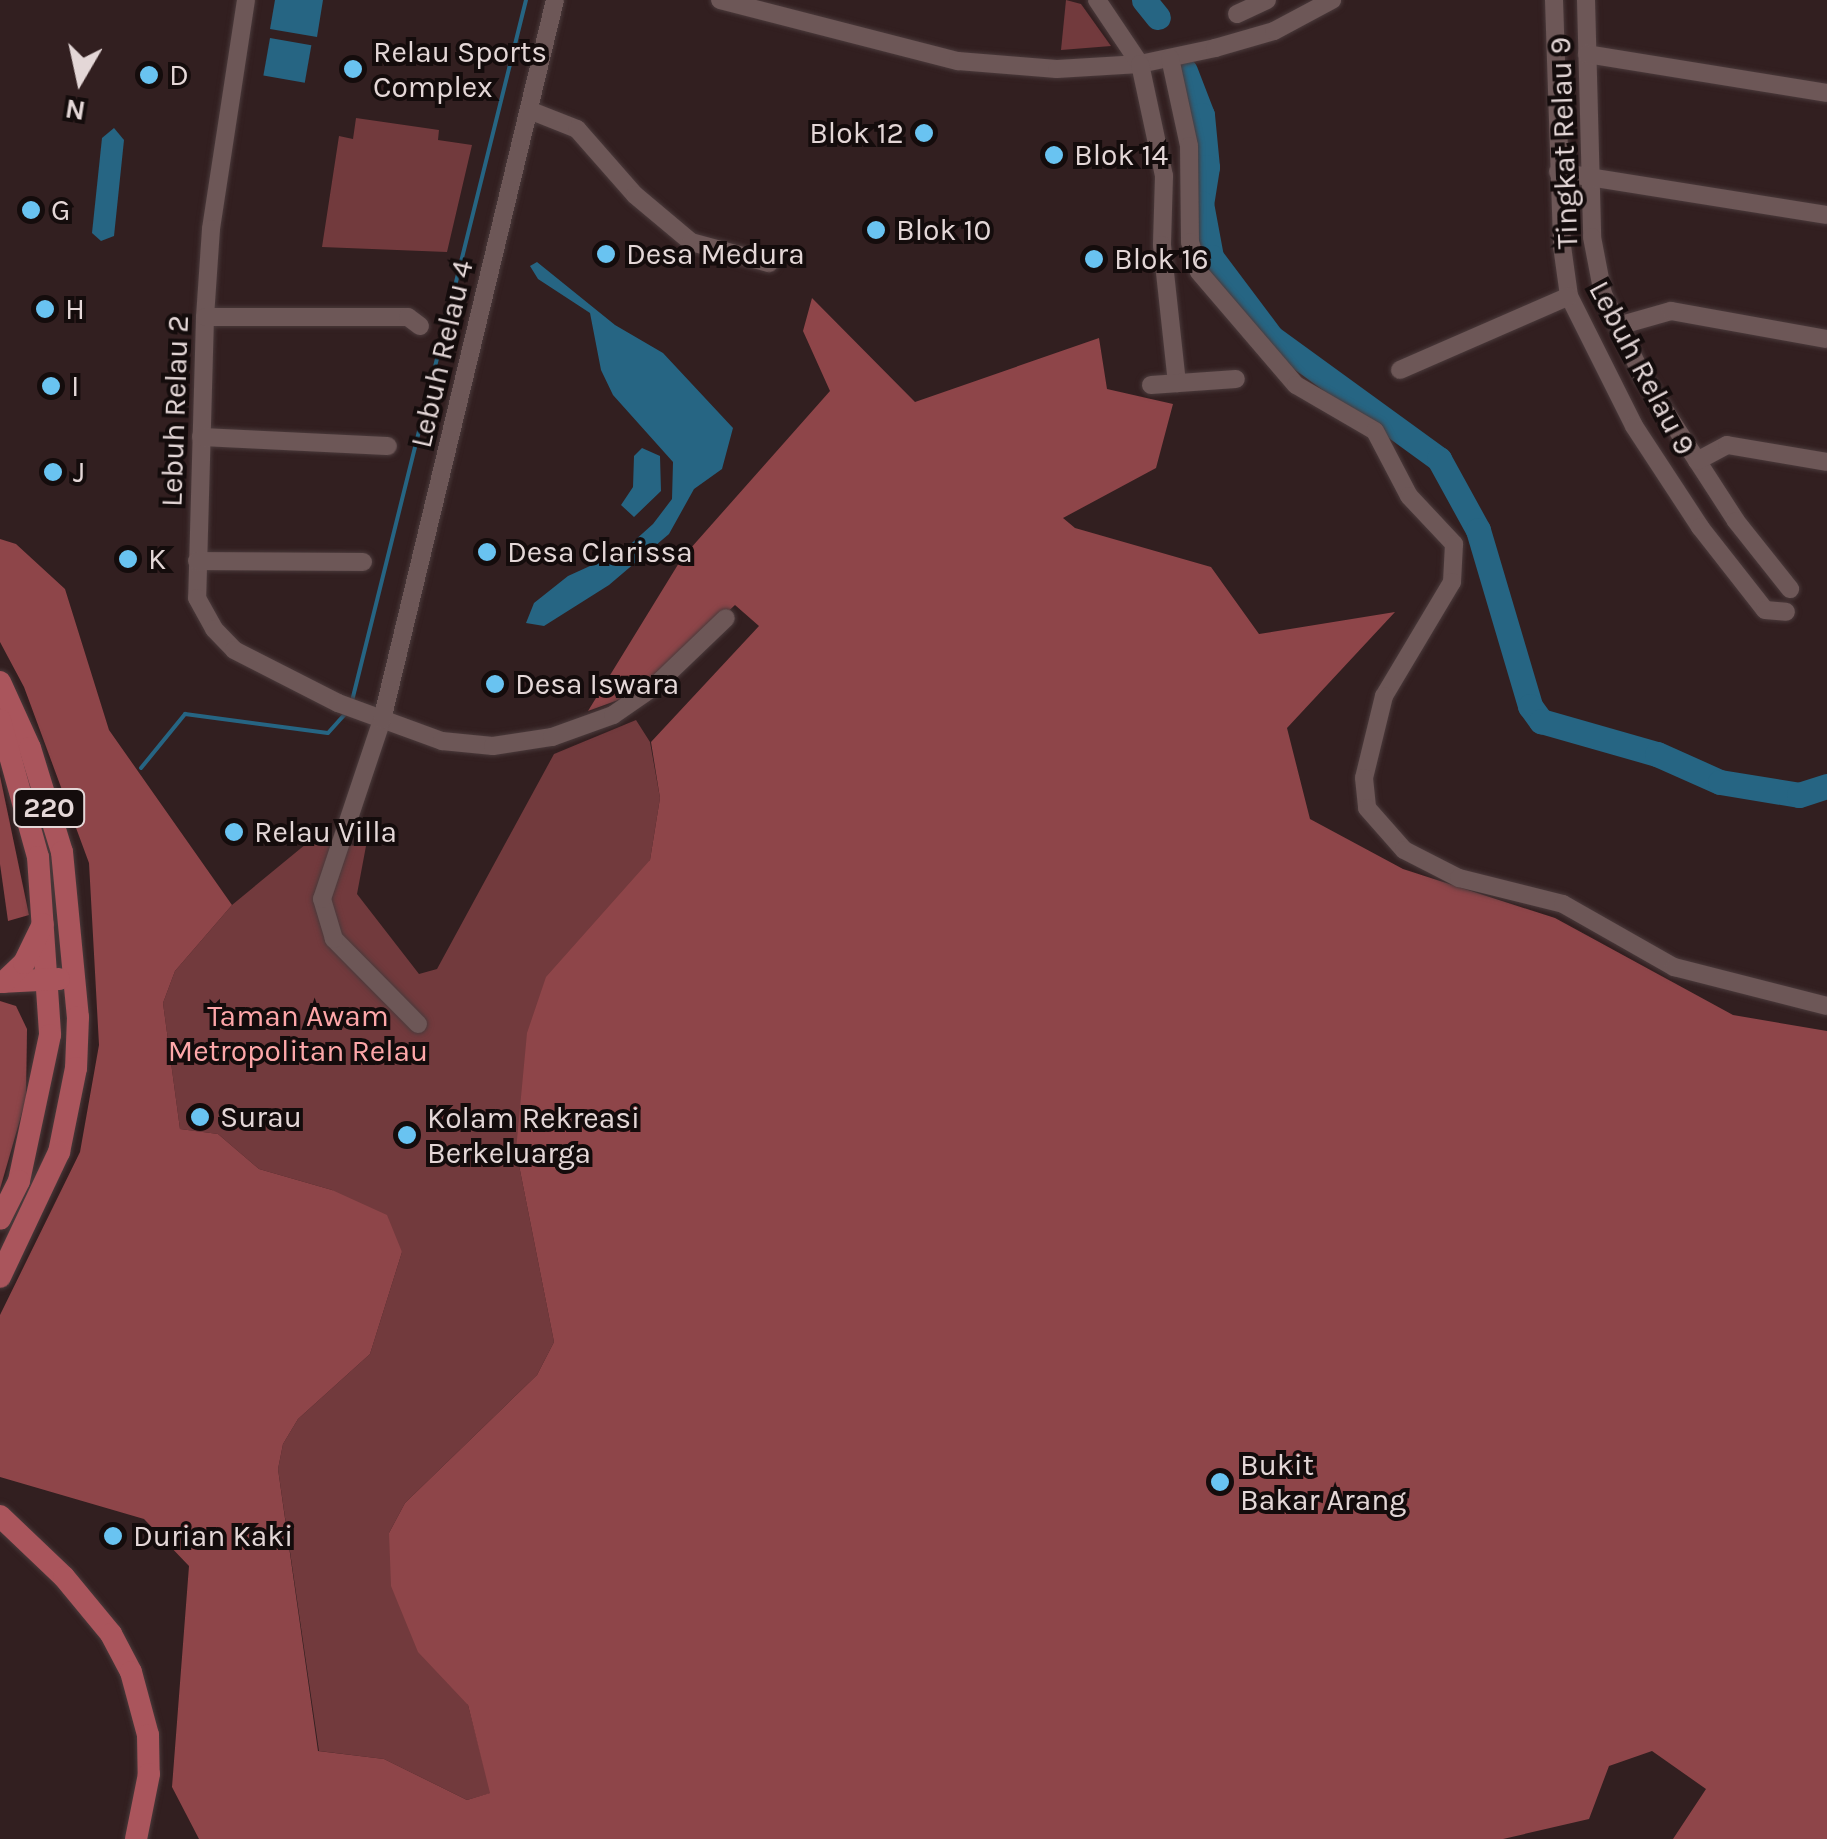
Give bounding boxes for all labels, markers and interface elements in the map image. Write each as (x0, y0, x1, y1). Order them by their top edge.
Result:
north arrow (30, 30, 130, 130)
place label: Relau Sports Complex (373, 34, 547, 104)
street label: Tingkat Relau 9 (1542, 36, 1586, 250)
place label: D (169, 57, 189, 93)
marker: Relau Sports Complex (342, 58, 364, 80)
marker: D (138, 64, 160, 86)
text: N (63, 92, 88, 128)
place label: Blok 12 (809, 115, 904, 151)
marker: Blok 12 (913, 122, 935, 144)
place label: Blok 14 (1074, 137, 1168, 173)
marker: Blok 14 (1043, 144, 1065, 166)
place label: G (51, 192, 70, 228)
marker: G (20, 199, 42, 221)
place label: Blok 10 (896, 212, 991, 248)
marker: Blok 10 (865, 219, 887, 241)
place label: Desa Medura (626, 236, 805, 272)
place label: Blok 16 (1114, 241, 1209, 277)
marker: Desa Medura (595, 243, 617, 265)
marker: Blok 16 (1083, 248, 1105, 270)
street label: Lebuh Relau 4 (403, 257, 481, 451)
street label: Lebuh Relau 9 (1581, 275, 1703, 461)
place label: H (65, 291, 85, 327)
marker: H (34, 298, 56, 320)
street label: Lebuh Relau 2 (154, 314, 196, 508)
place label: I (71, 368, 79, 404)
marker: I (40, 375, 62, 397)
place label: J (73, 454, 85, 490)
marker: J (42, 461, 64, 483)
place label: Desa Clarissa (507, 534, 693, 570)
place label: K (148, 541, 166, 577)
marker: Desa Clarissa (476, 541, 498, 563)
marker: K (117, 548, 139, 570)
place label: Desa Iswara (515, 666, 679, 702)
marker: Desa Iswara (484, 673, 506, 695)
road number: 220 (12, 785, 86, 831)
place label: Relau Villa (254, 814, 397, 850)
marker: Relau Villa (223, 821, 245, 843)
park label: Taman Awam Metropolitan Relau (168, 998, 428, 1068)
place label: Surau (220, 1099, 302, 1135)
place label: Kolam Rekreasi Berkeluarga (427, 1100, 640, 1170)
marker: Surau (189, 1106, 211, 1128)
marker: Kolam Rekreasi Berkeluarga (396, 1124, 418, 1146)
place label: Bukit Bakar Arang (1240, 1447, 1406, 1518)
marker: Bukit Bakar Arang (1209, 1471, 1231, 1493)
place label: Durian Kaki (133, 1518, 293, 1554)
marker: Durian Kaki (102, 1525, 124, 1547)

